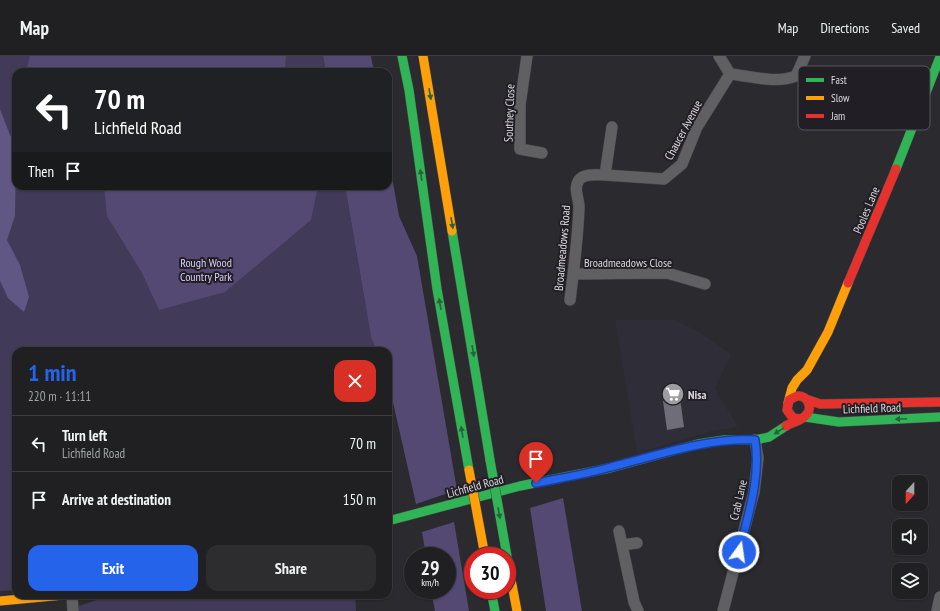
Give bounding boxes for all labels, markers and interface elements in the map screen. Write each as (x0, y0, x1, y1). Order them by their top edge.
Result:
text: Map (20, 16, 49, 40)
text: Map (778, 19, 798, 37)
text: Directions (820, 19, 869, 37)
text: Saved (891, 19, 920, 37)
legend (798, 66, 930, 130)
text: Fast (831, 73, 847, 87)
text: 70 m (94, 80, 145, 117)
icon: left (28, 84, 80, 136)
street label: Southey Close (500, 84, 518, 142)
one-way arrow (427, 88, 433, 101)
text: Slow (831, 91, 850, 105)
street label: Chaucer Avenue (661, 97, 705, 163)
text: Jam (830, 109, 845, 123)
text: Lichfield Road (94, 116, 182, 139)
icon: arrive (62, 160, 84, 182)
text: Then (28, 162, 54, 181)
one-way arrow (418, 169, 424, 181)
street label: Pooles Lane (849, 184, 883, 236)
street label: Broadmeadows Road (551, 204, 573, 292)
one-way arrow (449, 216, 455, 229)
park label: Rough Wood Country Park (180, 255, 232, 284)
street label: Broadmeadows Close (584, 255, 672, 270)
one-way arrow (436, 297, 442, 310)
one-way arrow (470, 345, 476, 357)
text: 1 min (28, 357, 76, 388)
button: close (334, 360, 376, 402)
supermarket icon: Nisa (660, 381, 686, 407)
place label: Nisa (688, 387, 706, 402)
text: 220 m · 11:11 (28, 388, 91, 405)
street label: Lichfield Road (843, 399, 901, 417)
one-way arrow (895, 416, 907, 423)
one-way arrow (459, 425, 465, 438)
text: Turn left (62, 426, 107, 445)
one-way arrow (773, 427, 785, 434)
icon: left (28, 433, 50, 455)
text: 70 m (350, 434, 376, 453)
pin (519, 442, 553, 483)
text: Lichfield Road (62, 445, 125, 462)
icon: arrive (525, 448, 547, 470)
street label: Lichfield Road (445, 471, 505, 501)
north arrow (892, 475, 928, 511)
map controls (892, 475, 928, 599)
street label: Crab Lane (726, 478, 750, 522)
icon: arrive (28, 489, 50, 511)
text: Arrive at destination (62, 490, 171, 509)
text: 150 m (343, 490, 376, 509)
one-way arrow (496, 507, 502, 519)
button: sound (892, 519, 928, 555)
position arrow (718, 531, 760, 573)
button: Exit (28, 545, 198, 591)
button: Share (206, 545, 376, 591)
speed limit sign: 30 (464, 547, 516, 599)
text: 29 (420, 555, 440, 581)
button: layers (892, 563, 928, 599)
text: km/h (421, 576, 439, 589)

